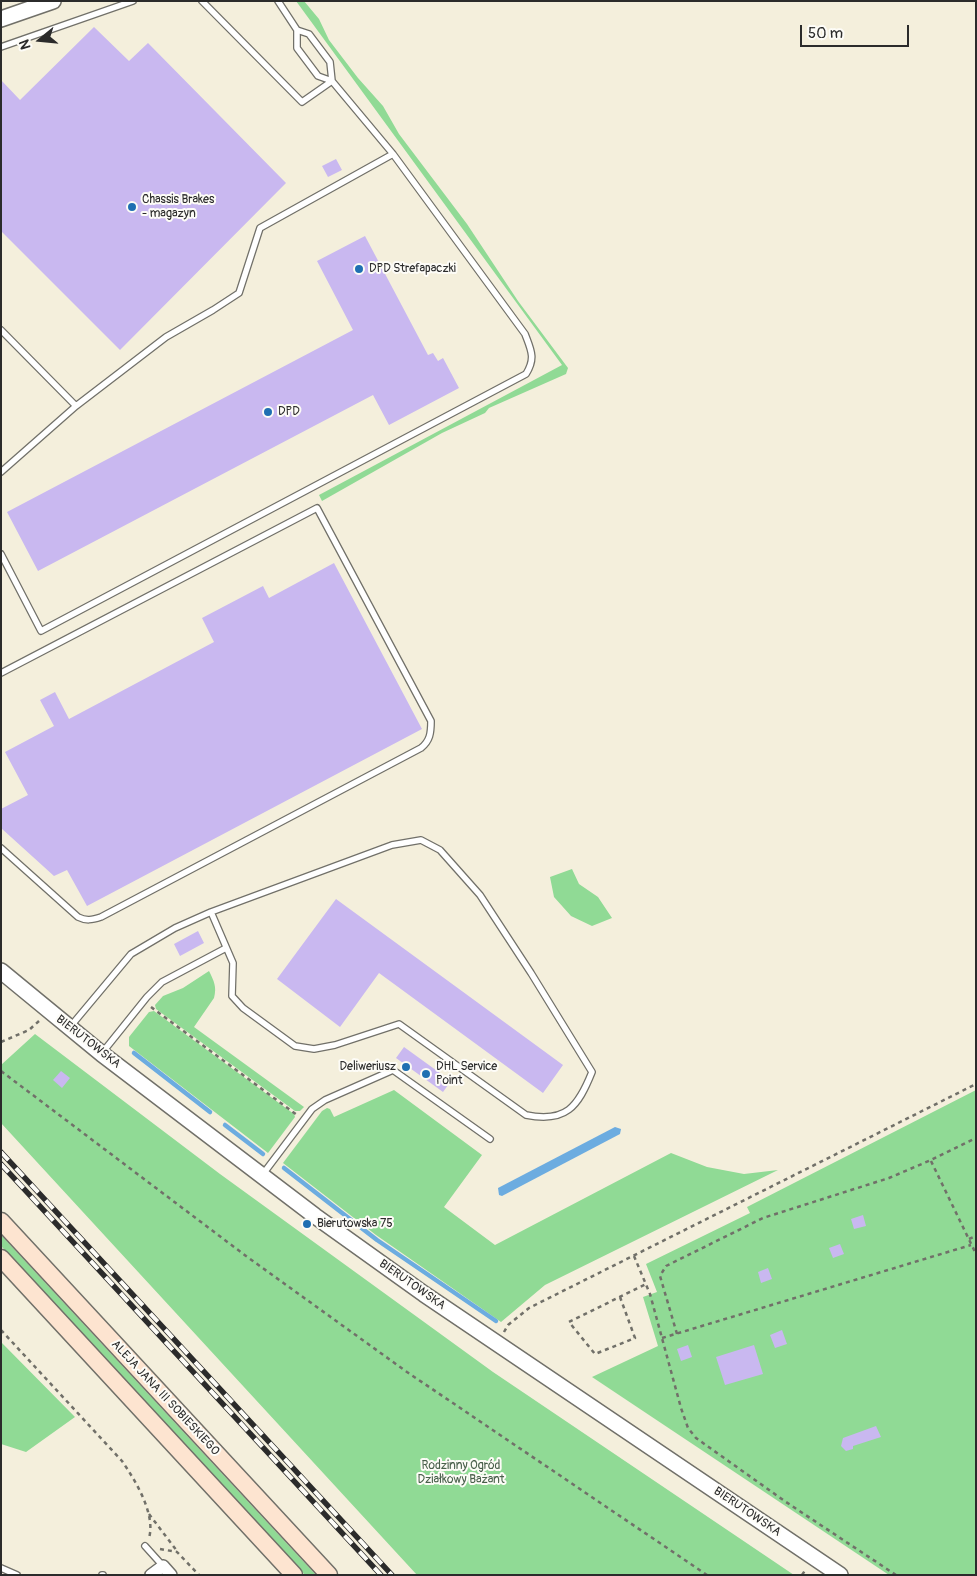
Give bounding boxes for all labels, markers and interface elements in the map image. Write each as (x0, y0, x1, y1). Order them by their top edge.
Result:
north arrow (15, 15, 65, 65)
scale bar (802, 15, 911, 47)
text: 50 m (808, 24, 843, 43)
text: N (16, 38, 35, 52)
place label: Chassis Brakes - magazyn (142, 193, 214, 221)
marker: Chassis Brakes - magazyn (126, 201, 138, 213)
place label: DPD Strefapaczki (369, 262, 456, 276)
marker: DPD Strefapaczki (353, 263, 365, 275)
place label: DPD (278, 405, 300, 419)
marker: DPD (262, 406, 274, 418)
street label: BIERUTOWSKA (53, 1012, 123, 1072)
place label: Deliweriusz (339, 1060, 396, 1074)
place label: DHL Service Point (436, 1060, 497, 1088)
marker: Deliweriusz (400, 1061, 412, 1073)
marker: DHL Service Point (420, 1068, 432, 1080)
place label: Bierutowska 75 (317, 1217, 393, 1231)
marker: Bierutowska 75 (301, 1218, 313, 1230)
street label: BIERUTOWSKA (376, 1257, 448, 1313)
street label: ALEJA JANA III SOBIESKIEGO (108, 1337, 222, 1459)
park label: Rodzinny Ogród Działkowy Bażant (418, 1459, 504, 1487)
street label: BIERUTOWSKA (711, 1484, 783, 1540)

